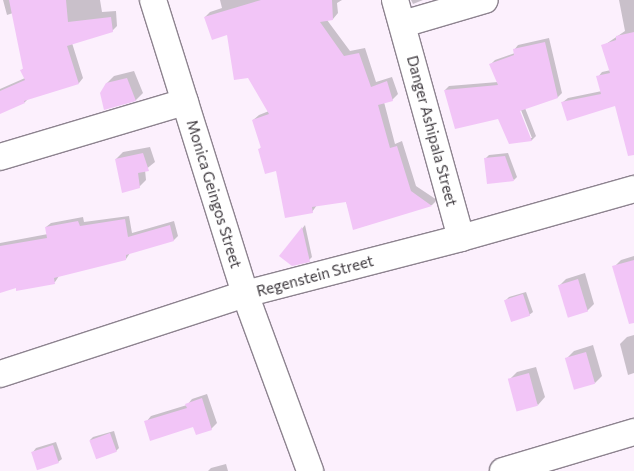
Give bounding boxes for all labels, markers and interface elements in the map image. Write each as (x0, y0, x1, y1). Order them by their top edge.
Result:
street label: Danger Ashipala Street (403, 54, 461, 208)
street label: Monica Geingos Street (183, 118, 245, 270)
street label: Regenstein Street (255, 252, 375, 300)

